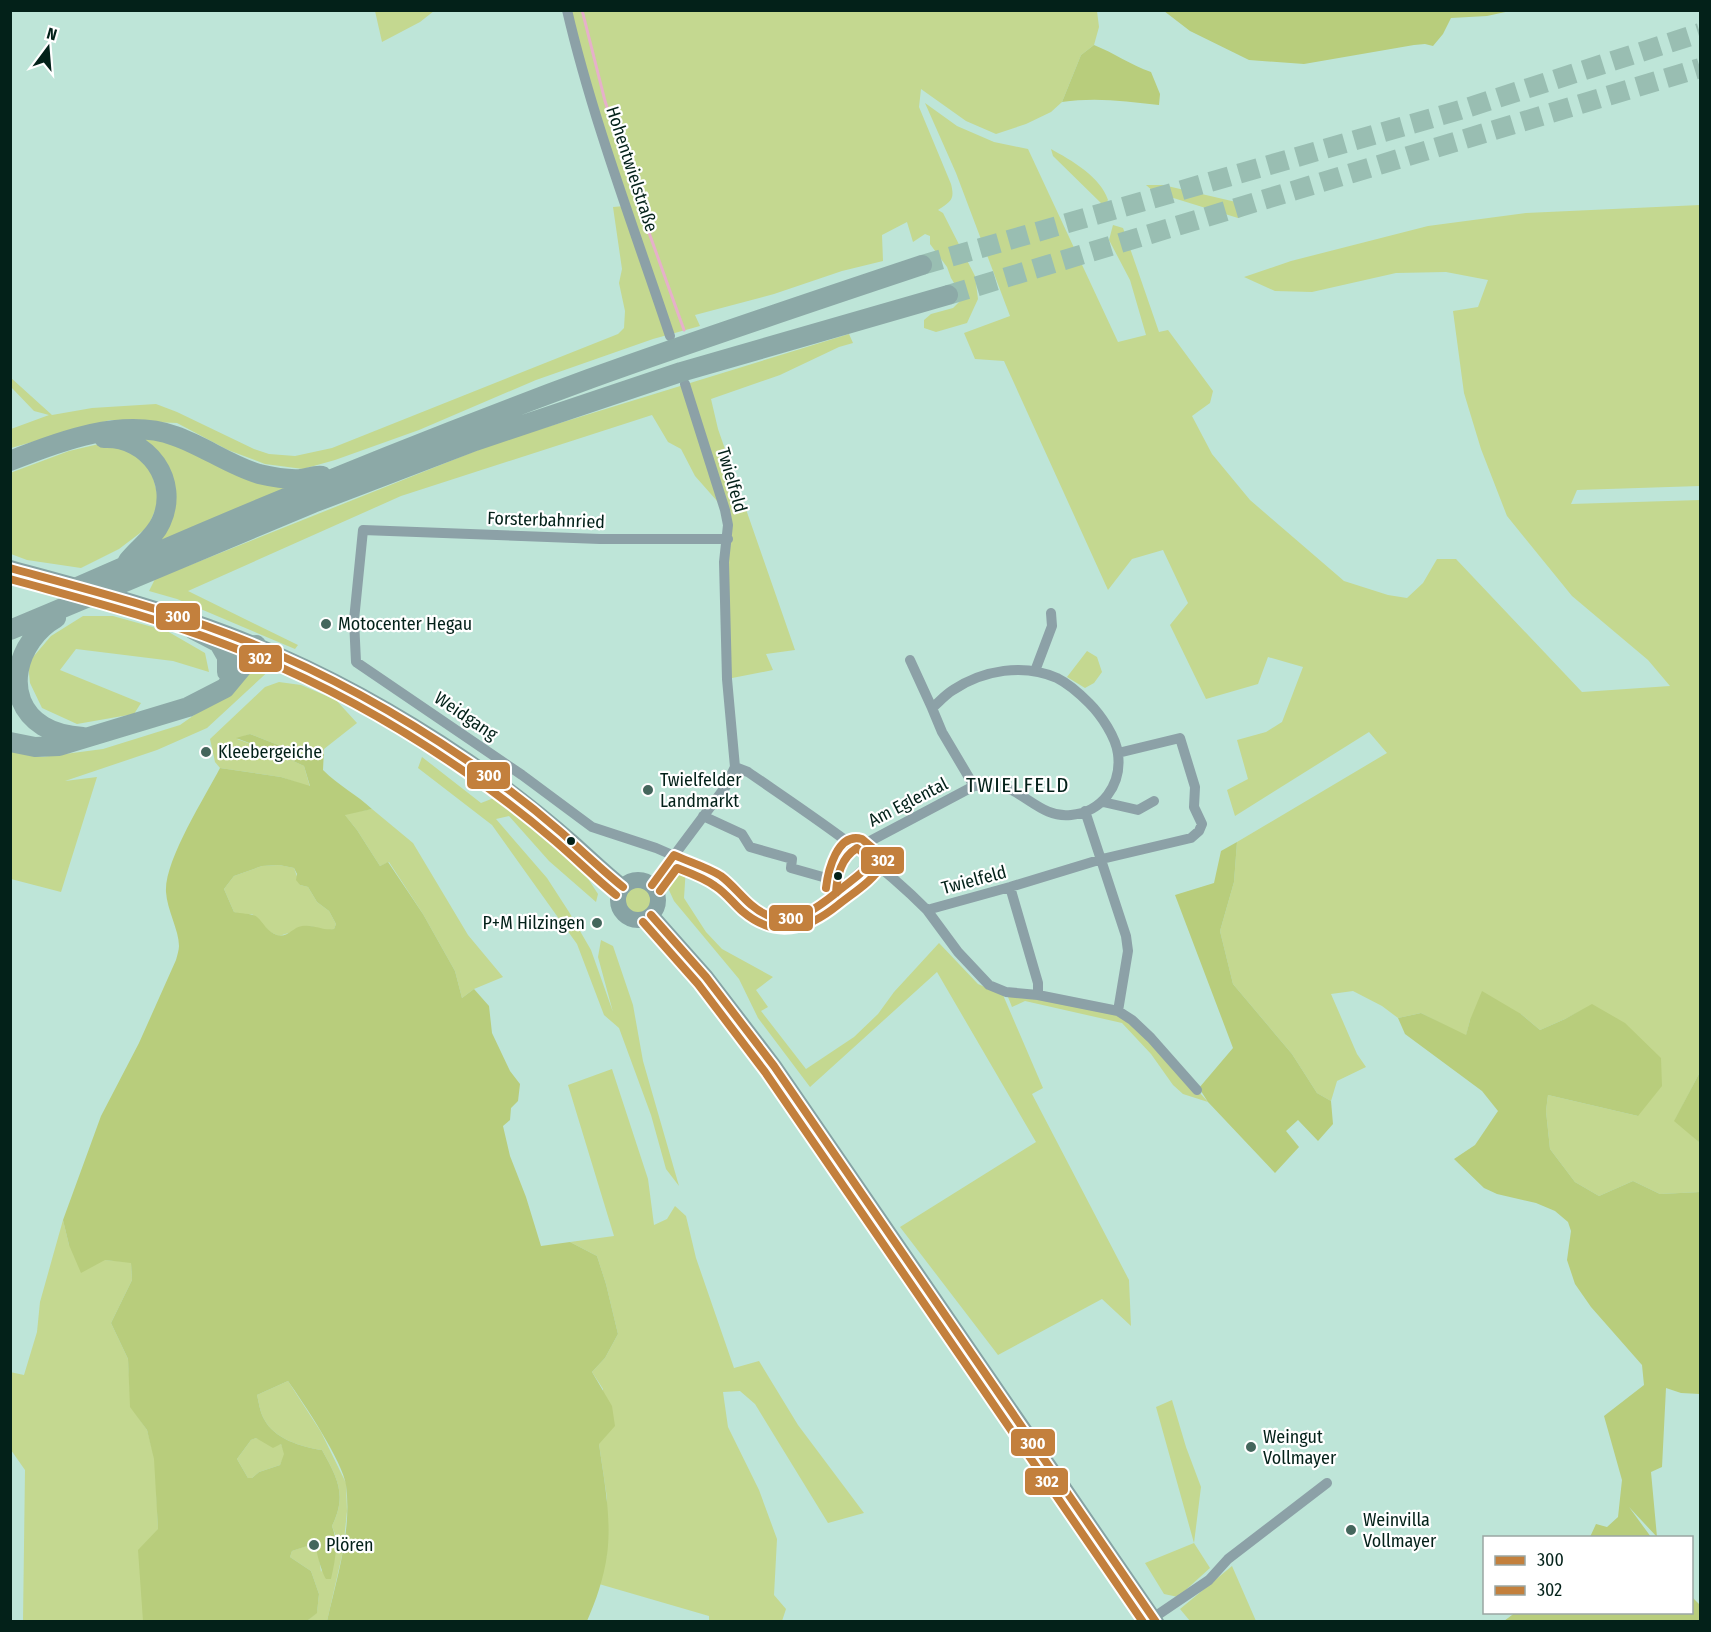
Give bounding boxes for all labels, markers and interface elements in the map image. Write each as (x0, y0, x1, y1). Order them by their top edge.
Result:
north arrow (18, 18, 78, 78)
text: N (45, 24, 59, 45)
street label: Hohentwielstraße (601, 103, 663, 235)
street label: Twielfeld (712, 445, 752, 515)
street label: Forsterbahnried (487, 507, 605, 533)
line badge: 300 (155, 602, 201, 631)
text: 300 (164, 607, 191, 626)
place label: Motocenter Hegau (338, 613, 472, 635)
marker: Motocenter Hegau (319, 617, 333, 631)
line badge: 302 (238, 644, 283, 673)
text: 302 (247, 649, 272, 668)
street label: Weidgang (430, 687, 502, 745)
place label: Kleebergeiche (218, 741, 322, 763)
marker: Kleebergeiche (199, 745, 213, 759)
line badge: 300 (466, 761, 511, 790)
text: 300 (475, 766, 502, 785)
place label: Twielfelder Landmarkt (660, 769, 742, 812)
district label: TWIELFELD (966, 772, 1070, 798)
street label: Am Eglental (865, 773, 952, 831)
marker: Twielfelder Landmarkt (641, 783, 655, 797)
unlabelled marker (565, 835, 577, 847)
line badge: 302 (860, 846, 905, 875)
text: 302 (870, 851, 895, 870)
street label: Twielfeld (939, 861, 1009, 899)
unlabelled marker (832, 870, 844, 882)
line badge: 300 (768, 904, 814, 932)
text: 300 (777, 909, 804, 928)
place label: P+M Hilzingen (483, 912, 585, 934)
marker: P+M Hilzingen (590, 916, 604, 930)
place label: Weingut Vollmayer (1263, 1426, 1337, 1469)
line badge: 300 (1010, 1428, 1056, 1457)
text: 300 (1019, 1434, 1046, 1453)
marker: Weingut Vollmayer (1244, 1440, 1258, 1454)
line badge: 302 (1024, 1467, 1069, 1496)
text: 302 (1034, 1472, 1059, 1491)
place label: Weinvilla Vollmayer (1363, 1509, 1437, 1552)
marker: Weinvilla Vollmayer (1344, 1523, 1358, 1537)
place label: Plören (326, 1534, 374, 1556)
legend (1483, 1536, 1693, 1614)
marker: Plören (307, 1538, 321, 1552)
text: 300 (1537, 1549, 1564, 1571)
text: 302 (1537, 1579, 1562, 1601)

